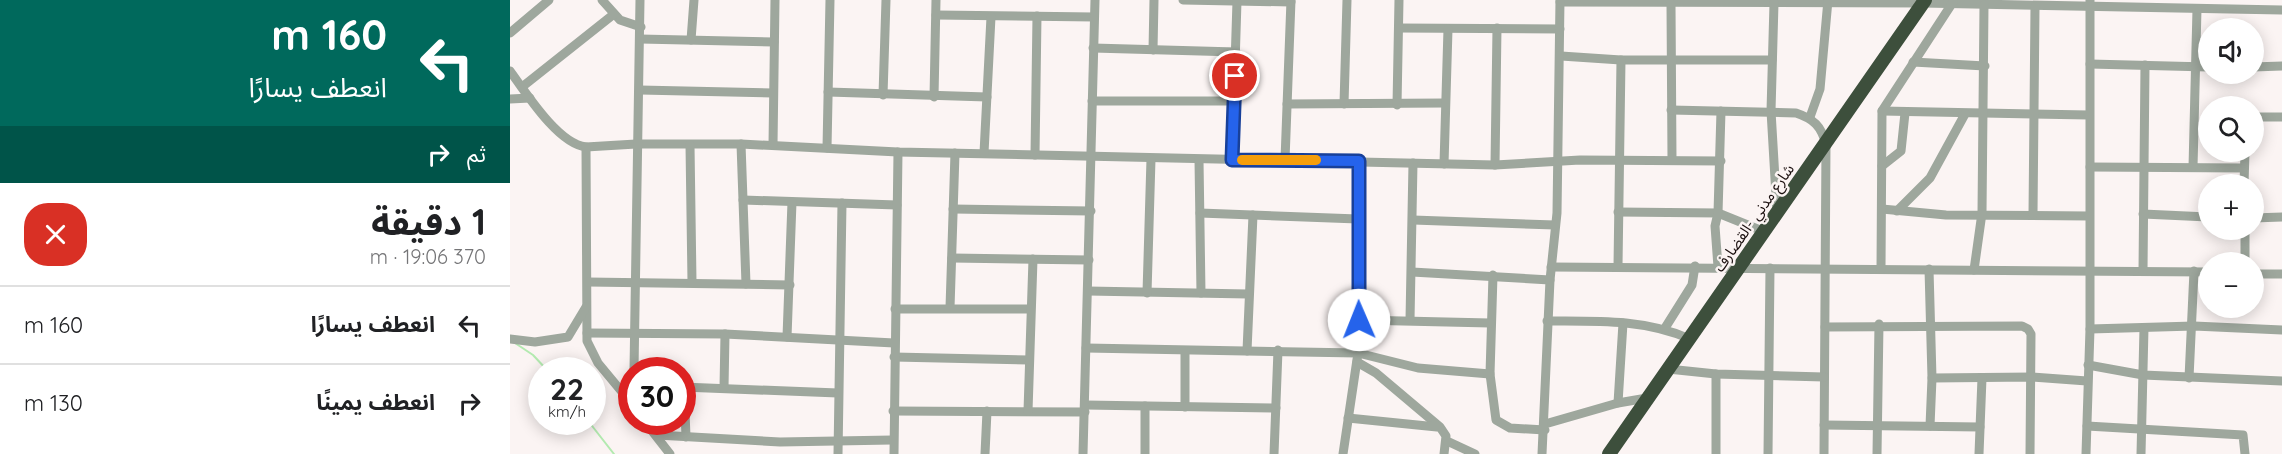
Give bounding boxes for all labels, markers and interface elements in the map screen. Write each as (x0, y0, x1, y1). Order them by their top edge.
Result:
text: 160 m (271, 8, 387, 61)
map controls (2198, 18, 2264, 318)
button: sound (2198, 18, 2264, 84)
icon: left (408, 24, 486, 102)
pin (1209, 50, 1260, 101)
icon: arrive (1218, 59, 1251, 92)
text: انعطف يسارًا (249, 70, 387, 104)
button: search (2198, 96, 2264, 162)
icon: right (422, 138, 455, 171)
text: ثم (467, 140, 486, 168)
street label: شارع مدني -القضارف (1709, 160, 1801, 277)
button: + (2198, 174, 2264, 240)
text: 1 دقيقة (371, 199, 486, 244)
button: close (24, 203, 87, 266)
text: 370 m · 19:06 (370, 244, 486, 269)
button: − (2198, 252, 2264, 318)
position arrow (1327, 288, 1391, 352)
icon: left (453, 309, 486, 342)
text: انعطف يسارًا (311, 310, 435, 338)
text: 160 m (24, 311, 83, 339)
speed limit sign: 30 (618, 357, 696, 435)
text: 22 (550, 370, 584, 408)
icon: right (453, 387, 486, 420)
text: انعطف يمينًا (316, 388, 435, 416)
text: 130 m (24, 389, 83, 417)
text: km/h (548, 402, 586, 421)

